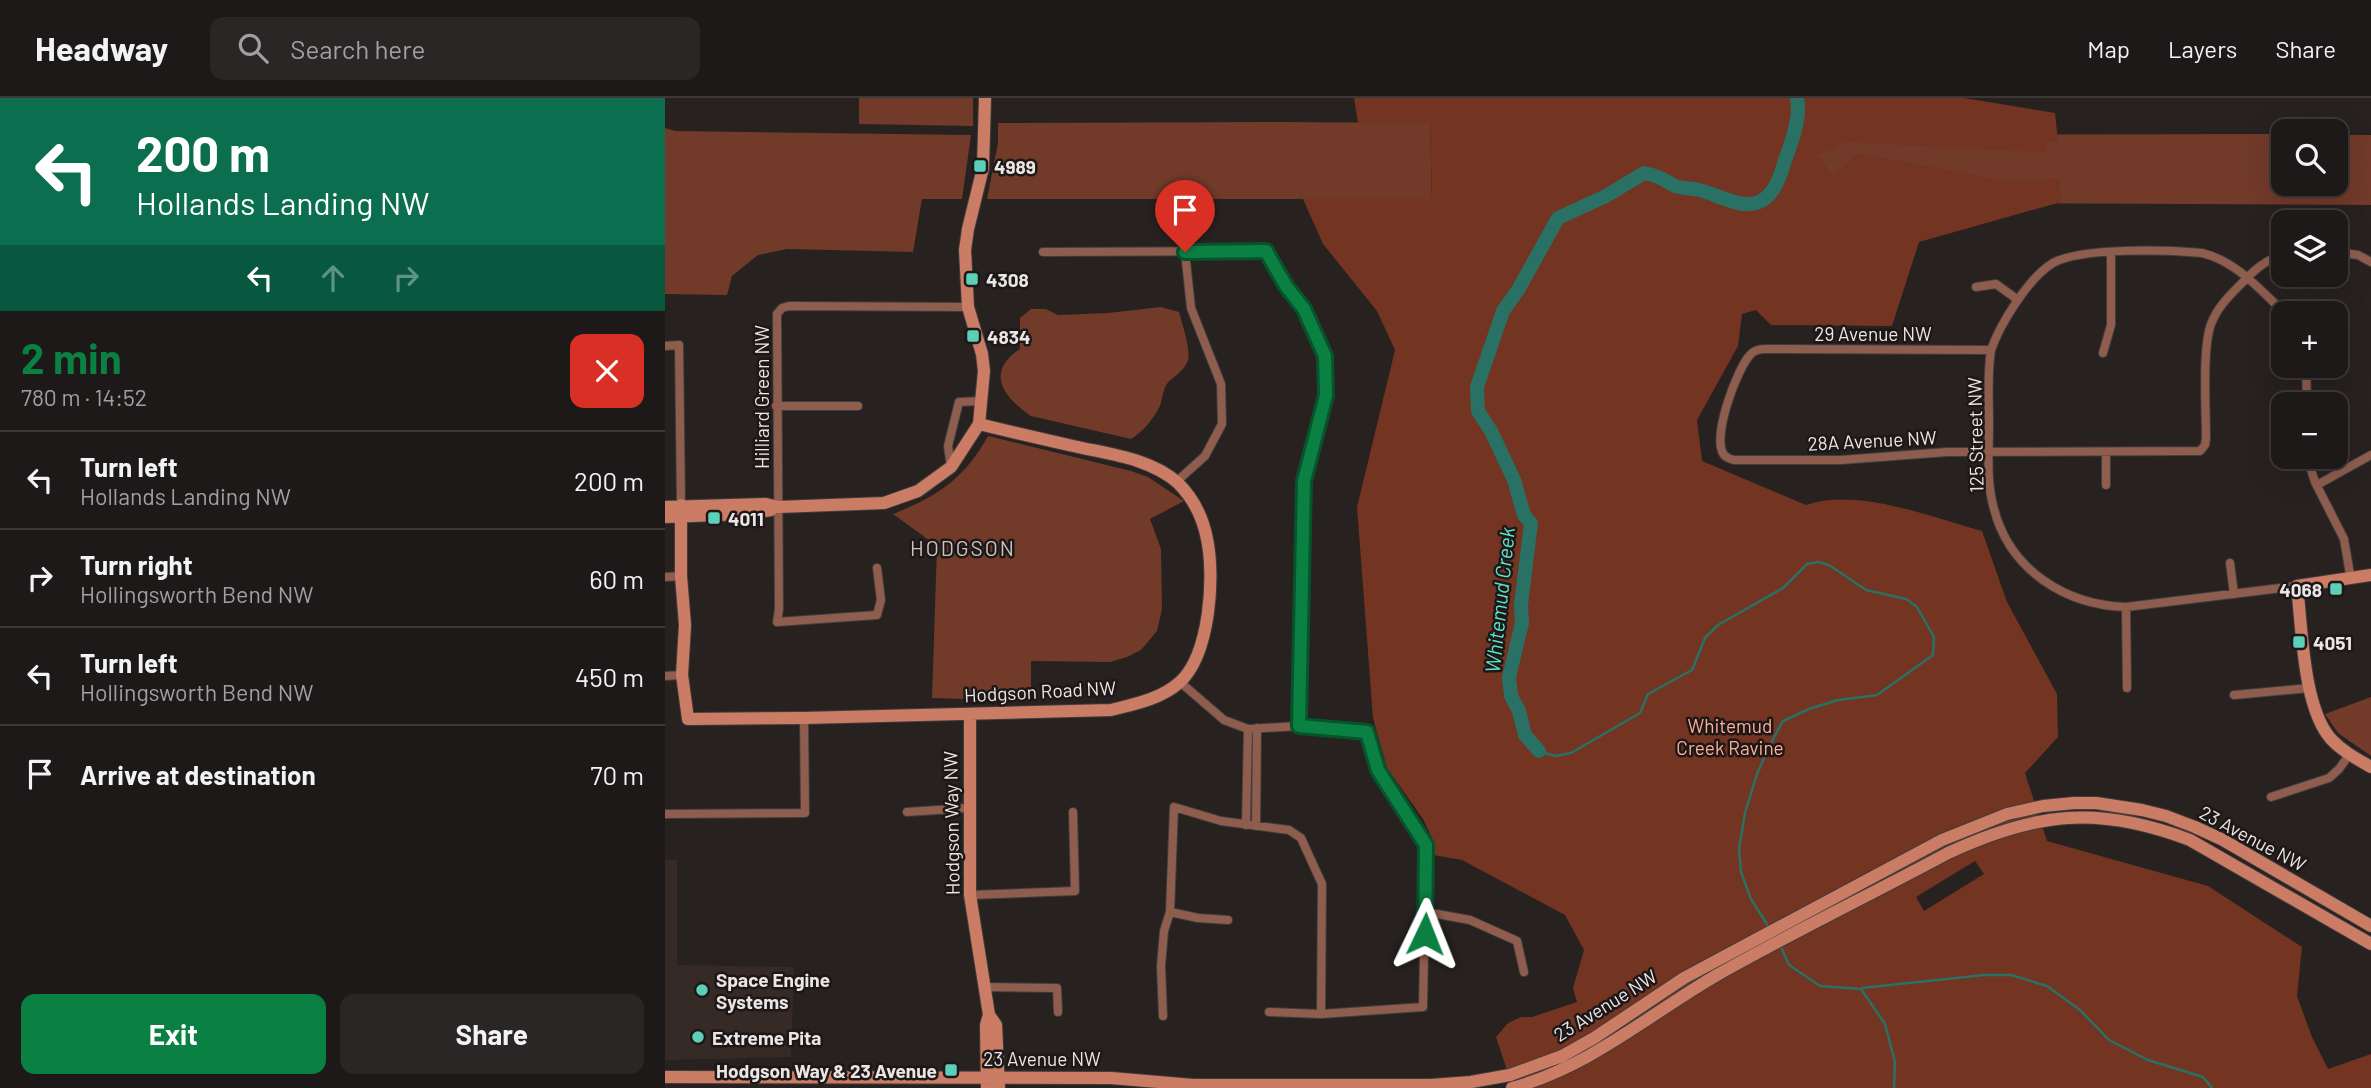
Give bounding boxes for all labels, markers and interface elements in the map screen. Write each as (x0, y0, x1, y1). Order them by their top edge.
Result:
search box (210, 17, 700, 80)
text: Headway (35, 28, 168, 68)
icon: search (234, 29, 272, 67)
text: Search here (290, 33, 425, 64)
text: Map (2087, 34, 2130, 63)
text: Layers (2168, 34, 2237, 63)
text: Share (2275, 34, 2336, 63)
map controls (2271, 119, 2348, 469)
button: search (2271, 119, 2348, 196)
text: 200 m (136, 123, 270, 182)
icon: left (21, 126, 112, 217)
place label: 4989 (994, 155, 1036, 178)
marker: 4989 (972, 158, 988, 174)
pin (1155, 180, 1215, 252)
text: Hollands Landing NW (136, 183, 429, 221)
icon: arrive (1166, 191, 1204, 229)
button: layers (2271, 210, 2348, 287)
icon: left (241, 259, 279, 297)
icon: ahead (314, 259, 352, 297)
icon: right (387, 259, 425, 297)
place label: 4308 (986, 268, 1029, 291)
marker: 4308 (964, 271, 980, 287)
button: + (2271, 301, 2348, 378)
street label: 29 Avenue NW (1814, 322, 1932, 345)
street label: Hilliard Green NW (750, 325, 773, 469)
place label: 4834 (987, 325, 1031, 348)
marker: 4834 (965, 328, 981, 344)
text: 2 min (21, 332, 122, 382)
button: close (570, 334, 644, 408)
street label: 125 Street NW (1962, 377, 1988, 493)
text: 780 m · 14:52 (21, 383, 147, 411)
button: − (2271, 392, 2348, 469)
street label: 28A Avenue NW (1807, 425, 1937, 455)
text: Turn left (80, 451, 178, 482)
icon: left (21, 461, 59, 499)
text: 200 m (574, 465, 644, 496)
text: Hollands Landing NW (80, 482, 291, 510)
place label: 4011 (728, 507, 764, 530)
marker: 4011 (706, 510, 722, 526)
water label: Whitemud Creek (1479, 525, 1519, 674)
district label: HODGSON (910, 535, 1016, 560)
text: Turn right (80, 549, 193, 580)
icon: right (21, 559, 59, 597)
text: 60 m (589, 563, 644, 594)
place label: 4068 (2279, 578, 2322, 601)
text: Hollingsworth Bend NW (80, 580, 314, 608)
marker: 4068 (2328, 581, 2344, 597)
place label: 4051 (2313, 631, 2352, 654)
marker: 4051 (2291, 634, 2307, 650)
text: Turn left (80, 647, 178, 678)
icon: left (21, 657, 59, 695)
text: 450 m (575, 661, 644, 692)
street label: Hodgson Road NW (963, 676, 1117, 706)
text: Hollingsworth Bend NW (80, 678, 314, 706)
park label: Whitemud Creek Ravine (1676, 714, 1784, 759)
street label: Hodgson Way NW (938, 750, 964, 895)
icon: arrive (21, 755, 59, 793)
text: Arrive at destination (80, 759, 316, 790)
text: 70 m (590, 759, 644, 790)
street label: 23 Avenue NW (2196, 800, 2310, 876)
position arrow (1388, 897, 1462, 971)
street label: 23 Avenue NW (1549, 964, 1661, 1046)
place label: Space Engine Systems (716, 968, 830, 1013)
marker: Space Engine Systems (694, 982, 710, 998)
button: Exit (21, 994, 326, 1074)
button: Share (340, 994, 644, 1074)
place label: Extreme Pita (712, 1026, 821, 1049)
marker: Extreme Pita (690, 1029, 706, 1045)
street label: 23 Avenue NW (983, 1047, 1101, 1070)
place label: Hodgson Way & 23 Avenue (716, 1059, 937, 1082)
marker: Hodgson Way & 23 Avenue (943, 1062, 959, 1078)

